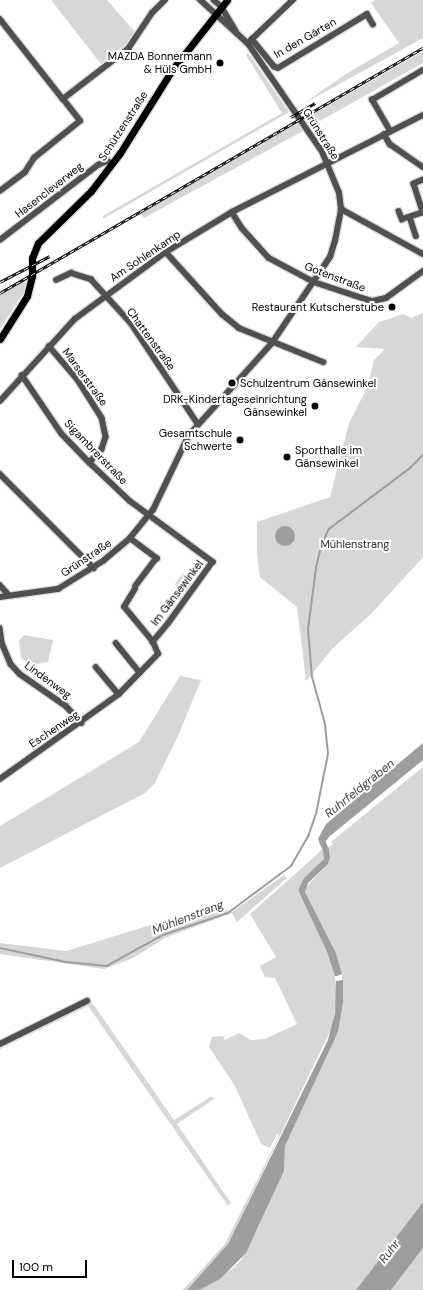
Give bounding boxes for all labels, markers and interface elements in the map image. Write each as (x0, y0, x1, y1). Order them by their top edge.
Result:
street label: In den Gärten (272, 15, 338, 61)
place label: MAZDA Bonnermann & Hüls GmbH (108, 50, 212, 76)
marker: MAZDA Bonnermann & Hüls GmbH (215, 58, 225, 68)
street label: Schützenstraße (96, 89, 150, 163)
street label: Grünstraße (300, 106, 342, 162)
street label: Hasencleverweg (12, 159, 86, 221)
street label: Am Sohlenkamp (107, 227, 183, 285)
street label: Gotenstraße (303, 259, 367, 295)
place label: Restaurant Kutscherstube (252, 300, 384, 314)
marker: Restaurant Kutscherstube (387, 302, 397, 312)
street label: Chattenstraße (124, 305, 178, 373)
street label: Marserstraße (60, 346, 110, 408)
place label: Schulzentrum Gänsewinkel (240, 376, 376, 390)
marker: Schulzentrum Gänsewinkel (227, 378, 237, 388)
place label: DRK-Kindertageseinrichtung Gänsewinkel (163, 393, 307, 419)
marker: DRK-Kindertageseinrichtung Gänsewinkel (310, 401, 320, 411)
street label: Sigambrerstraße (62, 417, 130, 487)
place label: Gesamtschule Schwerte (159, 427, 232, 453)
marker: Gesamtschule Schwerte (235, 435, 245, 445)
place label: Sporthalle im Gänsewinkel (295, 444, 362, 470)
marker: Sporthalle im Gänsewinkel (282, 452, 292, 462)
street label: Grünstraße (58, 536, 114, 580)
park label: Mühlenstrang (321, 537, 389, 551)
street label: Im Gänsewinkel (148, 558, 206, 628)
street label: Lindenweg (22, 659, 74, 701)
street label: Eschenweg (26, 707, 82, 751)
water label: Ruhrfeldgraben (322, 757, 398, 821)
water label: Mühlenstrang (150, 898, 226, 938)
water label: Ruhr (377, 1238, 403, 1266)
scale bar (14, 1252, 89, 1278)
text: 100 m (19, 1259, 53, 1275)

